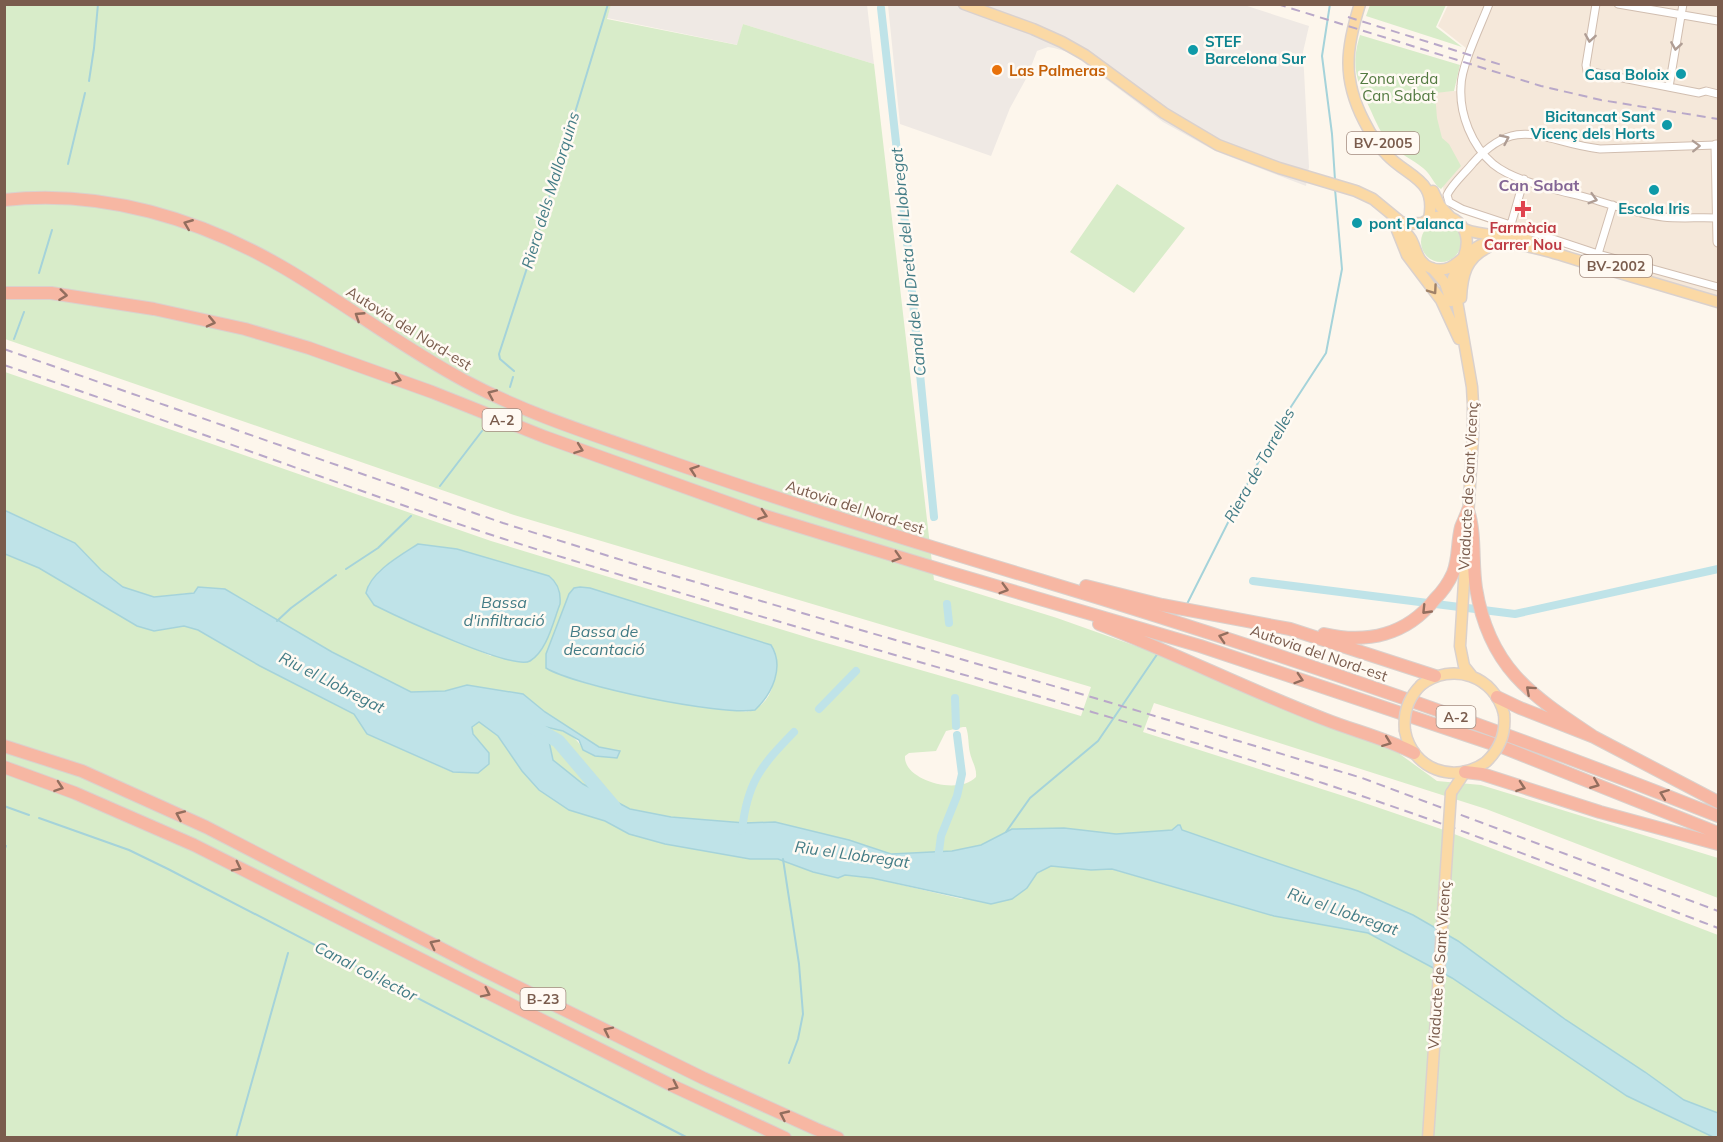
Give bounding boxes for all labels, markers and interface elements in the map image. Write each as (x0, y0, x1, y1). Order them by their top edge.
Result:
place label: STEF Barcelona Sur (1205, 32, 1306, 68)
one-way arrow (1585, 33, 1597, 42)
one-way arrow (1670, 41, 1683, 51)
marker: STEF Barcelona Sur (1186, 43, 1200, 57)
place label: Las Palmeras (1009, 61, 1106, 80)
marker: Las Palmeras (990, 63, 1004, 77)
place label: Casa Boloix (1585, 65, 1670, 84)
marker: Casa Boloix (1674, 67, 1688, 81)
park label: Zona verda Can Sabat (1360, 69, 1438, 105)
place label: Bicitancat Sant Vicenç dels Horts (1530, 107, 1655, 143)
water label: Riera dels Mallorquins (517, 109, 583, 271)
marker: Bicitancat Sant Vicenç dels Horts (1660, 118, 1674, 132)
road number: BV-2005 (1347, 132, 1419, 154)
one-way arrow (1498, 134, 1509, 146)
one-way arrow (1692, 139, 1701, 152)
water label: Canal de la Dreta del Llobregat (886, 146, 930, 377)
district label: Can Sabat (1499, 175, 1579, 195)
marker: Escola Iris (1647, 183, 1661, 197)
one-way arrow (1587, 192, 1597, 204)
place label: Escola Iris (1618, 199, 1690, 218)
marker: Farmàcia Carrer Nou (1516, 202, 1530, 216)
place label: pont Palanca (1369, 214, 1464, 233)
marker: pont Palanca (1350, 216, 1364, 230)
place label: Farmàcia Carrer Nou (1484, 218, 1562, 254)
one-way arrow (184, 219, 195, 231)
road number: BV-2002 (1580, 255, 1652, 277)
street label: Autovia del Nord-est (343, 282, 475, 374)
one-way arrow (1426, 283, 1437, 294)
one-way arrow (58, 288, 67, 301)
one-way arrow (355, 313, 366, 324)
one-way arrow (205, 314, 215, 327)
one-way arrow (391, 372, 402, 385)
one-way arrow (488, 389, 499, 401)
street label: Viaducte de Sant Vicenç (1454, 401, 1482, 571)
water label: Riera de Torrelles (1219, 404, 1299, 526)
road number: A-2 (482, 409, 522, 431)
one-way arrow (573, 442, 584, 455)
one-way arrow (689, 465, 700, 478)
street label: Autovia del Nord-est (784, 476, 926, 538)
one-way arrow (757, 507, 767, 520)
one-way arrow (891, 550, 902, 562)
one-way arrow (998, 582, 1009, 594)
water label: Bassa d'infiltració (463, 592, 545, 630)
one-way arrow (1422, 603, 1433, 613)
water label: Bassa de decantació (563, 621, 645, 659)
street label: Autovia del Nord-est (1248, 621, 1390, 685)
one-way arrow (1218, 632, 1229, 644)
water label: Riu el Llobregat (276, 647, 388, 717)
one-way arrow (1293, 671, 1304, 684)
one-way arrow (1526, 686, 1536, 697)
road number: A-2 (1436, 706, 1476, 728)
one-way arrow (1381, 734, 1392, 747)
one-way arrow (1589, 777, 1600, 789)
one-way arrow (54, 780, 64, 793)
one-way arrow (1515, 780, 1526, 793)
one-way arrow (1659, 789, 1670, 801)
one-way arrow (176, 811, 187, 823)
water label: Riu el Llobregat (793, 836, 911, 872)
one-way arrow (231, 859, 242, 871)
street label: Viaducte de Sant Vicenç (1424, 880, 1454, 1050)
water label: Riu el Llobregat (1285, 883, 1401, 939)
water label: Canal col·lector (311, 937, 422, 1006)
one-way arrow (429, 940, 440, 952)
one-way arrow (480, 985, 491, 997)
road number: B-23 (520, 988, 566, 1010)
one-way arrow (604, 1027, 615, 1039)
one-way arrow (667, 1078, 678, 1090)
one-way arrow (780, 1110, 791, 1122)

